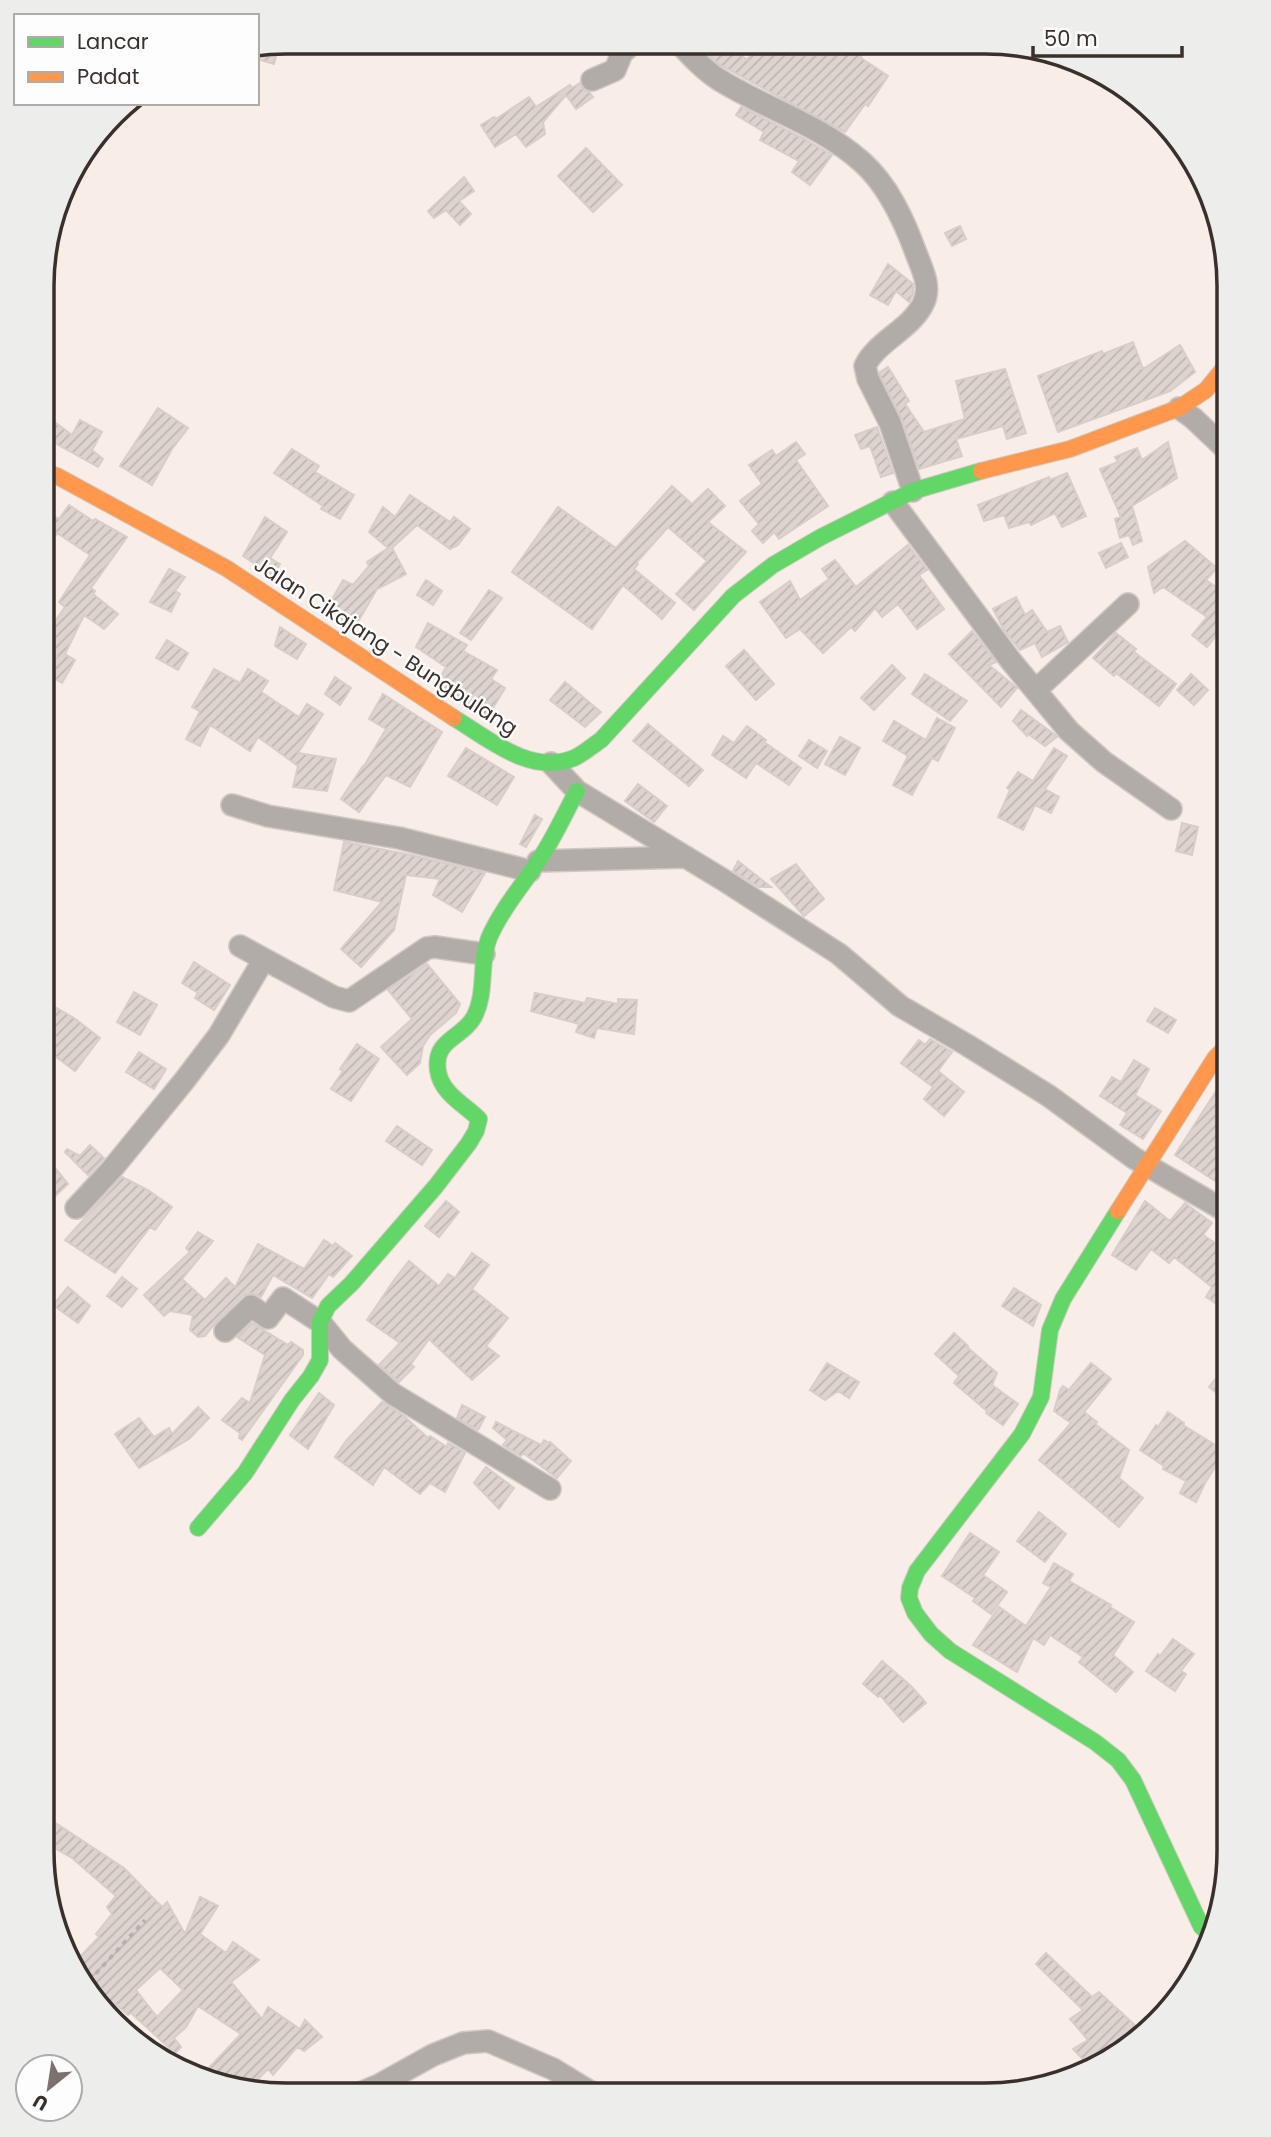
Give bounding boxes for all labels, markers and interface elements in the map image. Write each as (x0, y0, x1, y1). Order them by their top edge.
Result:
legend (14, 14, 259, 105)
scale bar (1033, 14, 1182, 58)
text: 50 m (1044, 24, 1098, 53)
text: Lancar (77, 27, 149, 56)
text: Padat (77, 62, 139, 91)
street label: Jalan Cikajang - Bungbulang (249, 550, 523, 742)
north arrow (14, 2053, 84, 2123)
text: U (28, 2087, 53, 2117)

